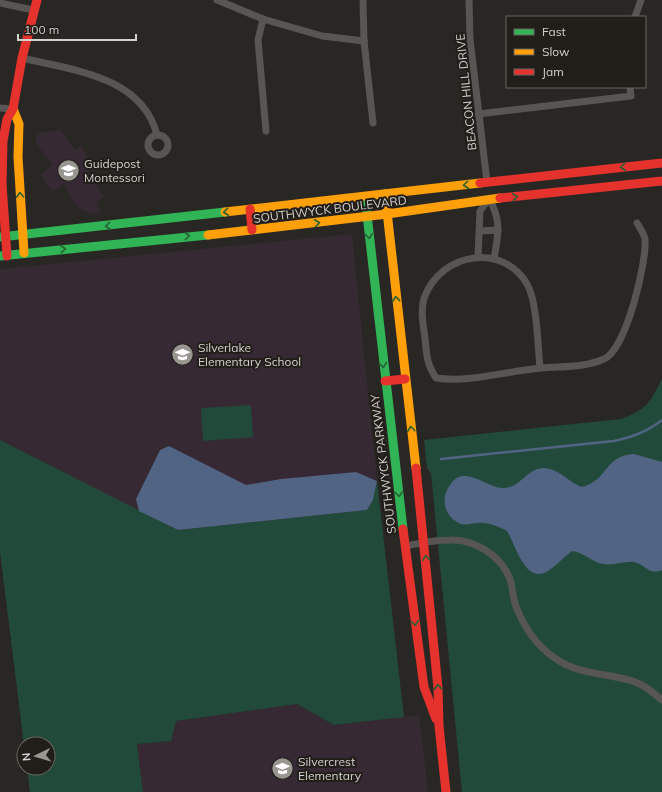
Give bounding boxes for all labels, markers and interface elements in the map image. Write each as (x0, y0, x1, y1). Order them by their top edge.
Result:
scale bar (18, 16, 136, 42)
legend (506, 16, 646, 88)
text: 100 m (24, 22, 59, 37)
text: Fast (542, 24, 566, 39)
street label: BEACON HILL DRIVE (452, 33, 480, 151)
text: Slow (542, 44, 570, 59)
text: Jam (542, 64, 564, 79)
place label: Guidepost Montessori (84, 156, 145, 185)
school or university icon: Guidepost Montessori (55, 157, 81, 183)
one-way arrow (620, 163, 626, 172)
one-way arrow (463, 180, 469, 189)
one-way arrow (16, 192, 25, 198)
street label: SOUTHWYCK BOULEVARD (252, 192, 408, 226)
one-way arrow (512, 192, 518, 201)
one-way arrow (223, 207, 229, 216)
one-way arrow (314, 218, 320, 227)
one-way arrow (105, 221, 111, 230)
one-way arrow (184, 232, 190, 241)
one-way arrow (364, 233, 373, 239)
one-way arrow (60, 245, 66, 254)
one-way arrow (392, 296, 401, 303)
place label: Silverlake Elementary School (198, 340, 301, 369)
school or university icon: Silverlake Elementary School (169, 341, 195, 367)
one-way arrow (379, 362, 388, 368)
street label: SOUTHWYCK PARKWAY (367, 393, 399, 535)
one-way arrow (407, 426, 416, 432)
one-way arrow (394, 491, 403, 497)
one-way arrow (421, 555, 430, 561)
one-way arrow (410, 620, 419, 626)
one-way arrow (434, 684, 442, 690)
north arrow (16, 736, 56, 776)
text: N (19, 752, 33, 762)
place label: Silvercrest Elementary (298, 754, 362, 783)
school or university icon: Silvercrest Elementary (270, 755, 296, 781)

